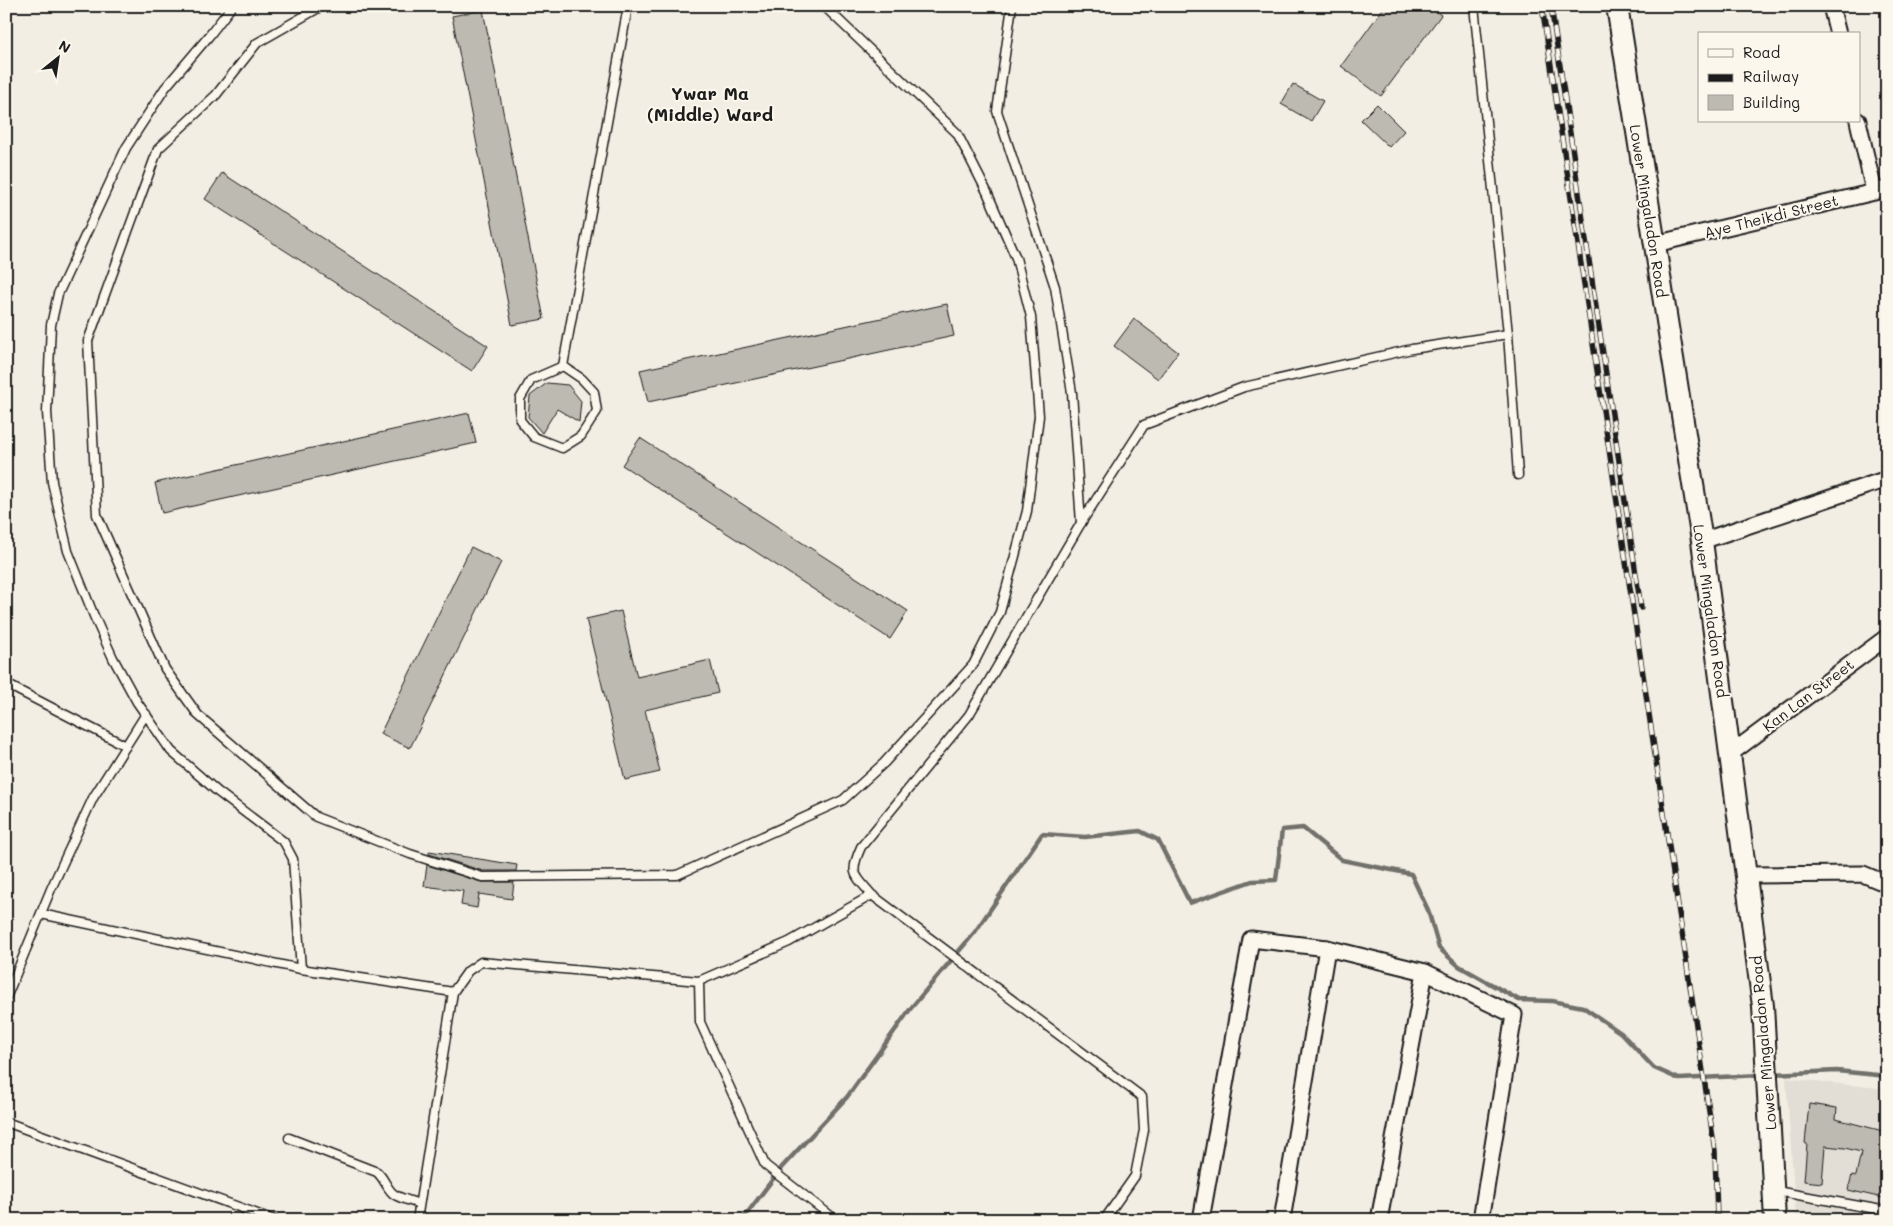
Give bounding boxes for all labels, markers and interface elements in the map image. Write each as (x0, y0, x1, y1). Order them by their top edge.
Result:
north arrow (32, 32, 82, 82)
legend (1698, 32, 1860, 122)
text: N (55, 35, 74, 57)
text: Road (1743, 42, 1780, 62)
text: Railway (1743, 66, 1799, 86)
district label: Ywar Ma (Middle) Ward (647, 81, 773, 126)
text: Building (1743, 92, 1800, 112)
street label: Lower Mingaladon Road (1625, 123, 1673, 299)
street label: Aye Theikdi Street (1702, 190, 1840, 242)
street label: Lower Mingaladon Road (1689, 523, 1733, 699)
street label: Kan Lan Street (1758, 654, 1858, 736)
street label: Lower Mingaladon Road (1745, 955, 1781, 1131)

